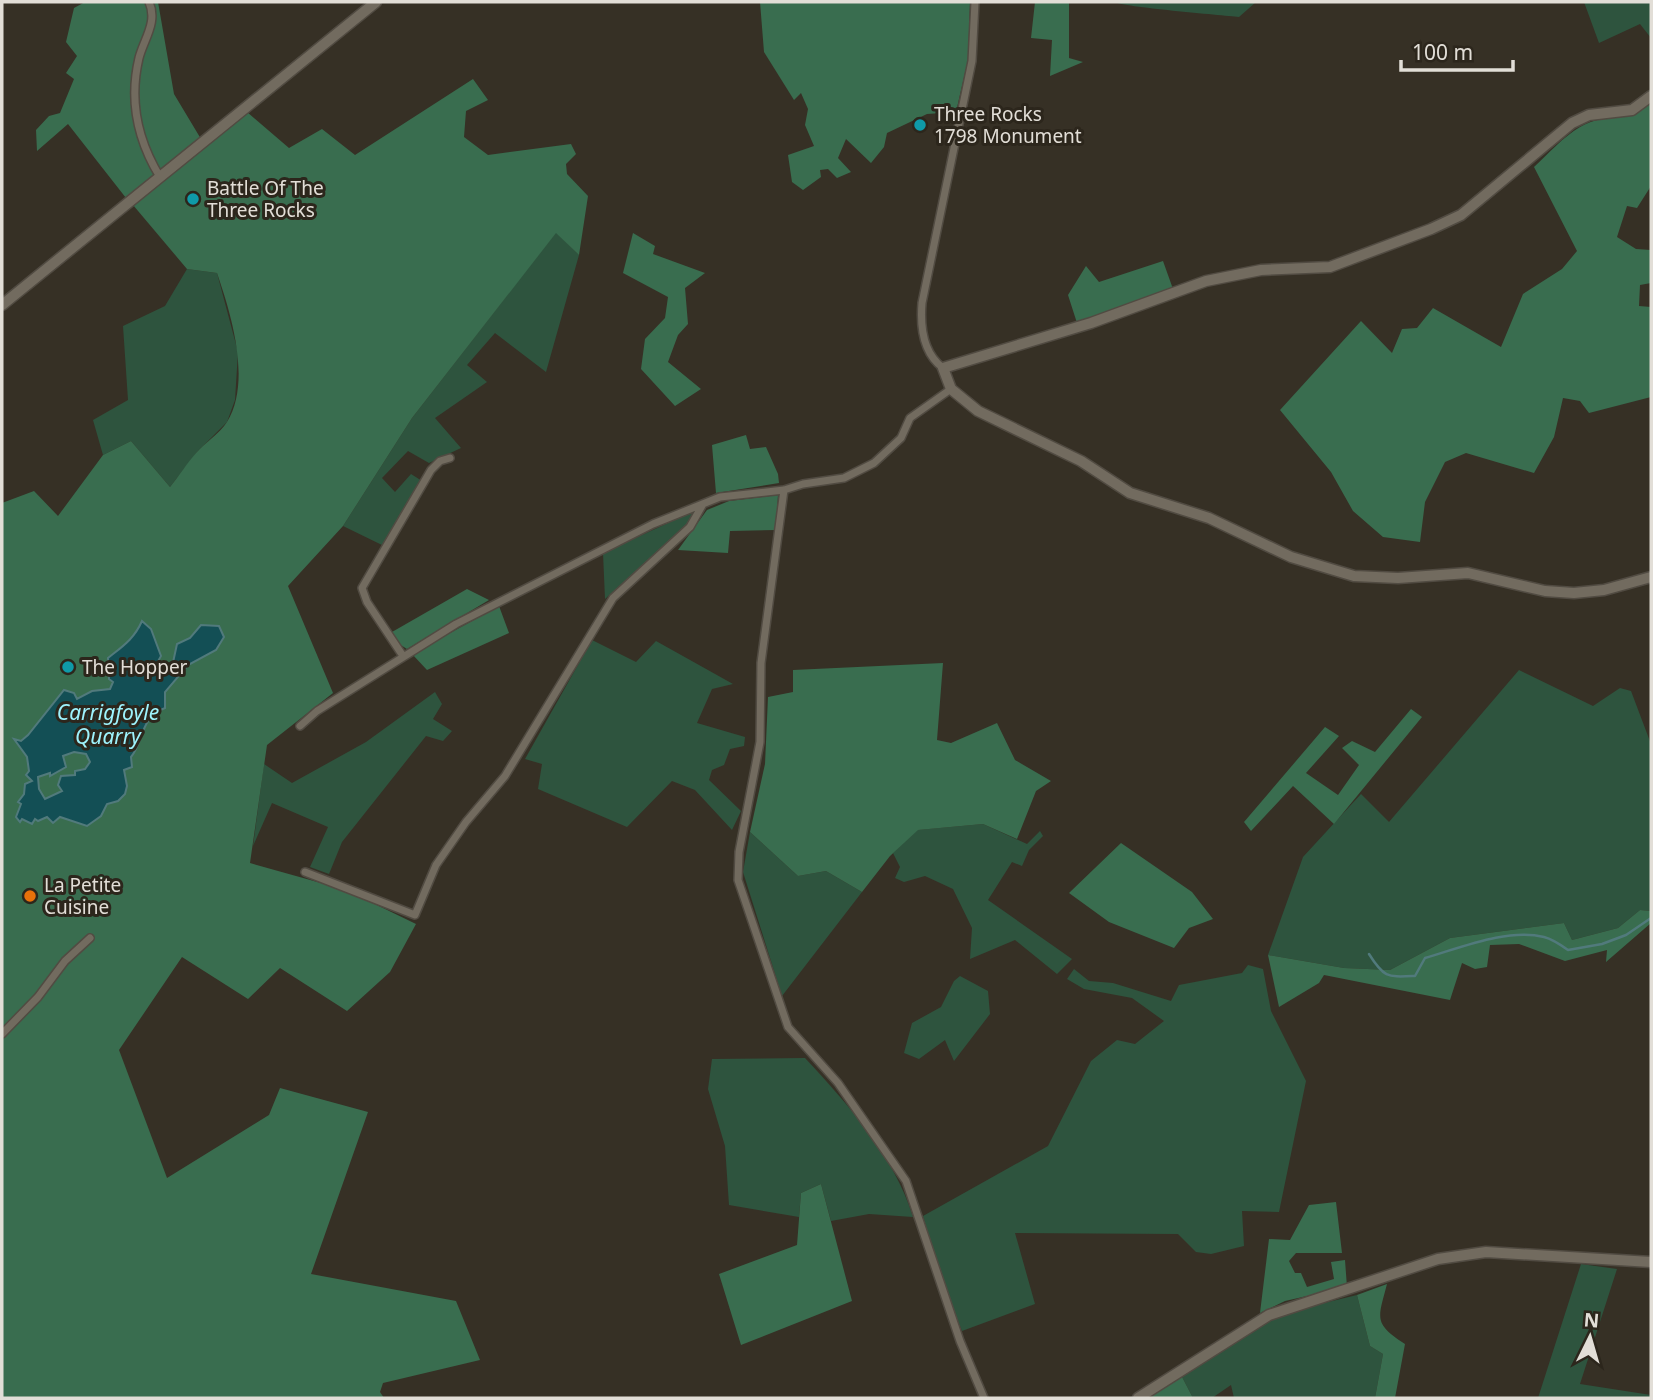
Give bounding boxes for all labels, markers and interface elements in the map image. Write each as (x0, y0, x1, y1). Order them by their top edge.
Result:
scale bar (1401, 28, 1513, 72)
text: 100 m (1412, 38, 1473, 66)
place label: Three Rocks 1798 Monument (934, 101, 1082, 149)
marker: Three Rocks 1798 Monument (912, 117, 928, 133)
place label: Battle Of The Three Rocks (207, 175, 324, 223)
marker: Battle Of The Three Rocks (185, 191, 201, 207)
place label: The Hopper (82, 654, 188, 680)
marker: The Hopper (60, 659, 76, 675)
water label: Carrigfoyle Quarry (57, 698, 159, 750)
place label: La Petite Cuisine (44, 872, 121, 920)
marker: La Petite Cuisine (22, 888, 38, 904)
north arrow (1555, 1302, 1625, 1372)
text: N (1583, 1306, 1600, 1334)

